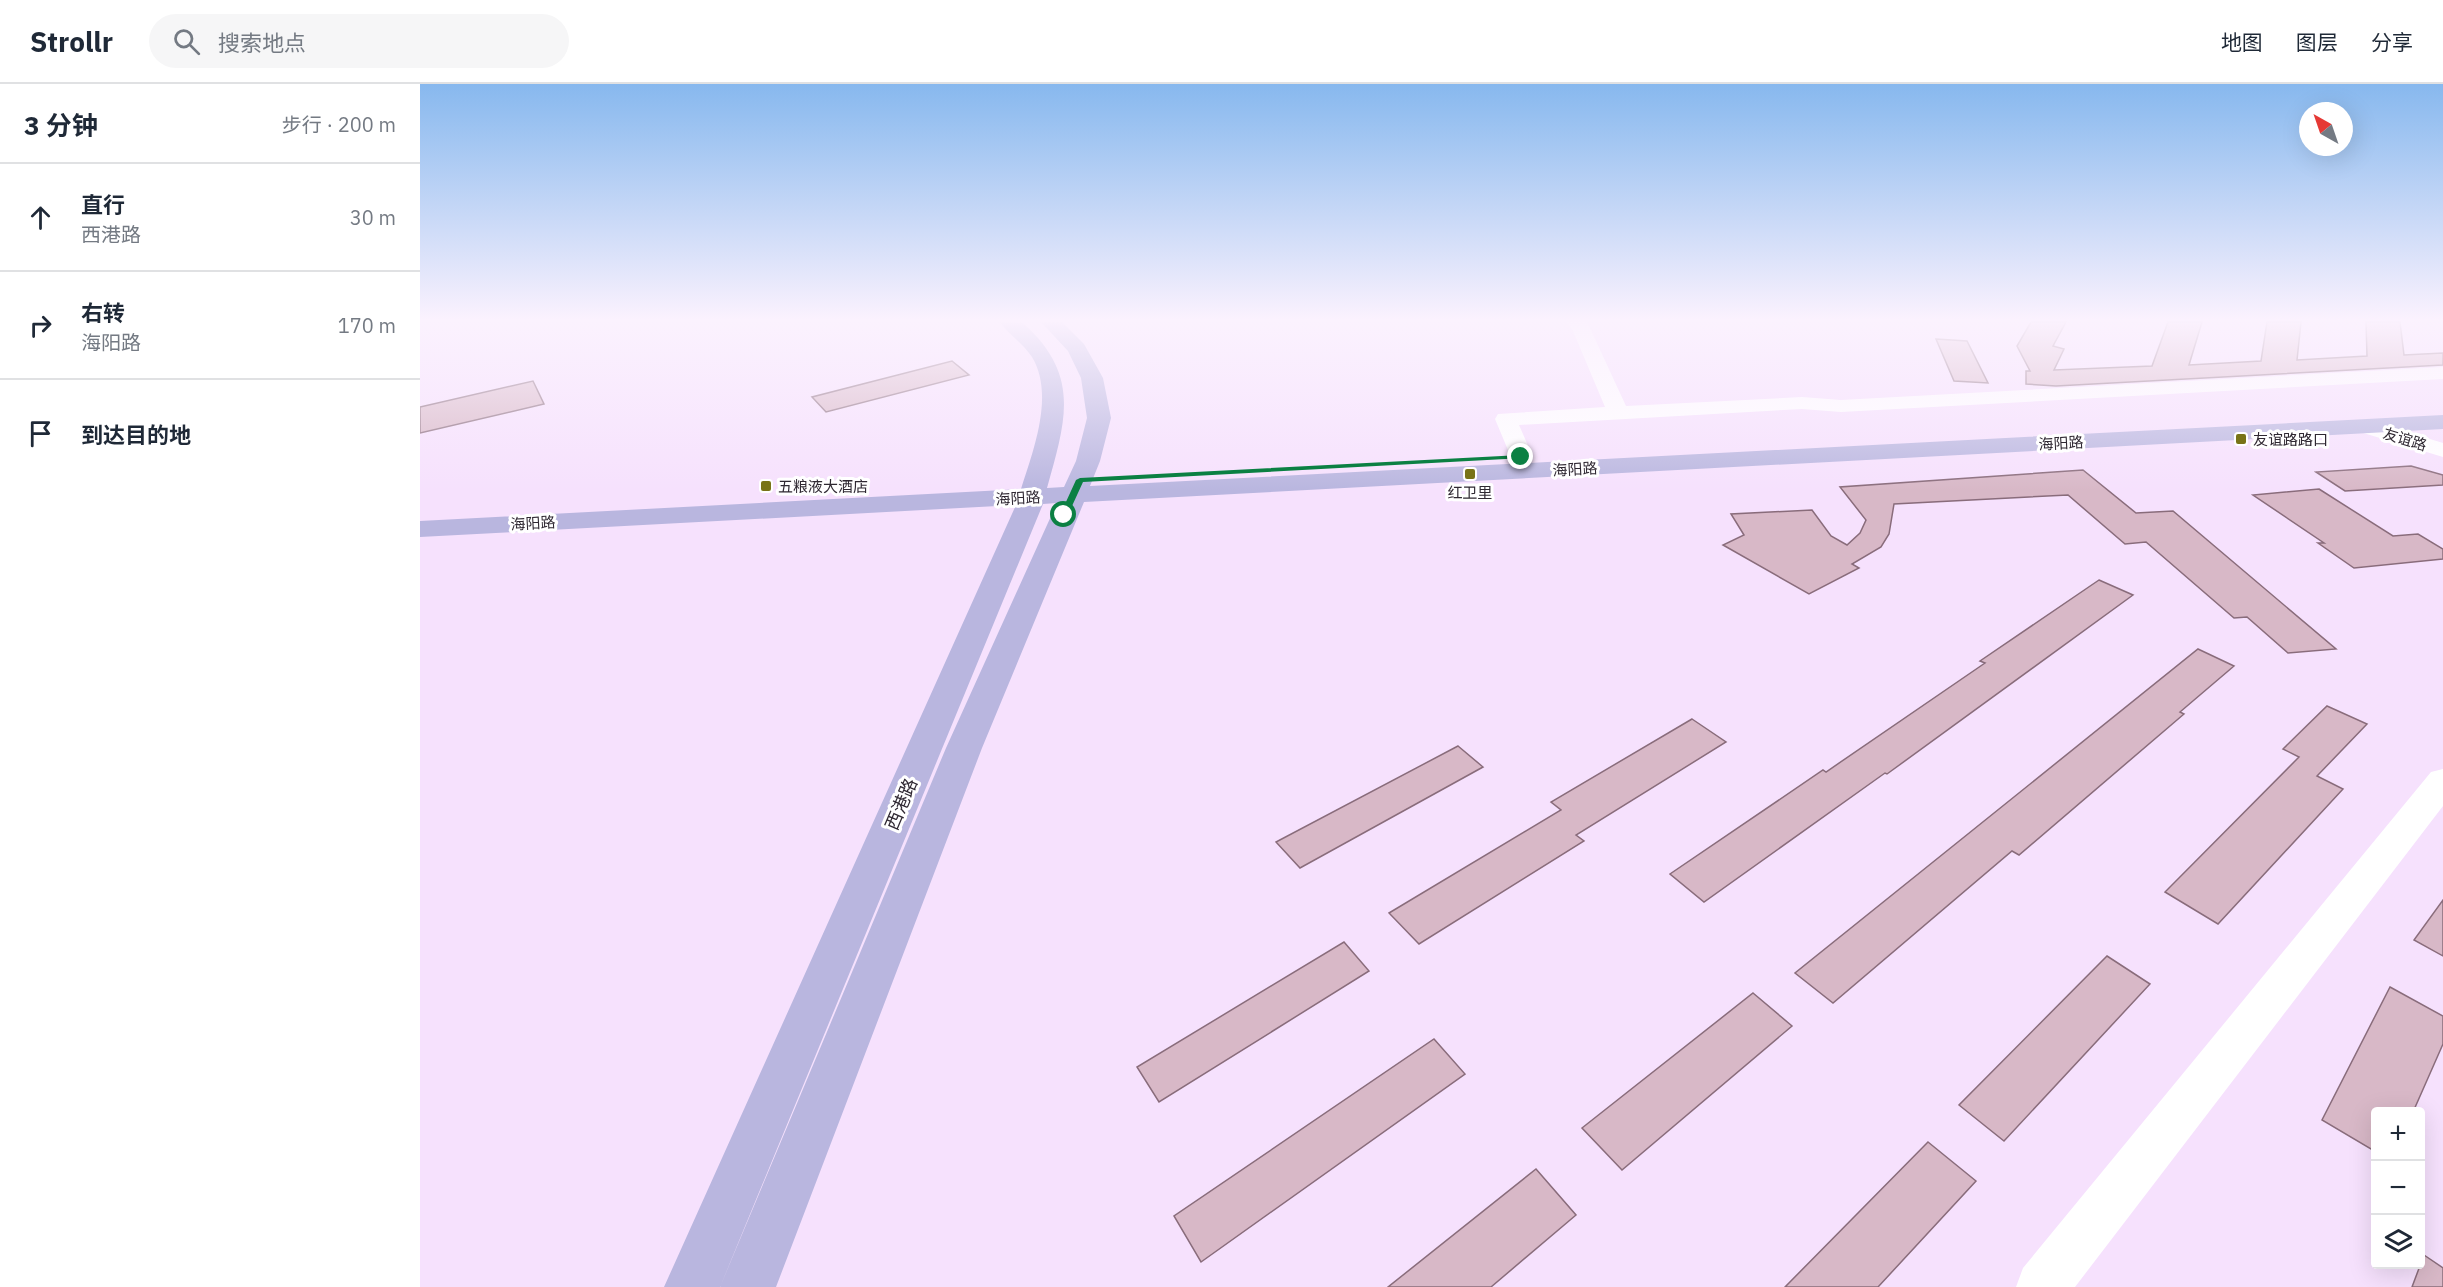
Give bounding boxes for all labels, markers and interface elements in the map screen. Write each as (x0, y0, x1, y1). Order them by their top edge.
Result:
search box (149, 14, 569, 68)
text: Strollr (30, 23, 113, 60)
icon: search (170, 25, 203, 58)
text: 搜索地点 (218, 28, 306, 57)
text: 地图 (2221, 28, 2263, 56)
text: 图层 (2296, 28, 2338, 56)
text: 分享 (2371, 28, 2413, 56)
north arrow (2299, 102, 2353, 156)
text: 3 分钟 (24, 108, 98, 142)
text: 步行 · 200 m (282, 111, 396, 138)
text: 直行 (81, 190, 125, 219)
icon: ahead (24, 201, 57, 234)
text: 30 m (350, 204, 396, 231)
text: 西港路 (81, 221, 141, 248)
text: 右转 (81, 298, 125, 327)
icon: right (24, 309, 57, 342)
text: 170 m (338, 312, 396, 339)
text: 海阳路 (81, 329, 141, 356)
icon: arrive (24, 417, 57, 450)
text: 到达目的地 (81, 420, 191, 449)
street label: 友谊路 (2381, 423, 2429, 455)
place label: 友谊路路口 (2253, 430, 2328, 449)
street label: 海阳路 (2038, 432, 2084, 454)
marker: 友谊路路口 (2234, 432, 2248, 446)
route end (1507, 443, 1533, 469)
street label: 海阳路 (1552, 458, 1598, 480)
marker: 红卫里 (1463, 467, 1477, 481)
place label: 五粮液大酒店 (778, 477, 868, 496)
marker: 五粮液大酒店 (759, 479, 773, 493)
place label: 红卫里 (1447, 483, 1493, 502)
street label: 海阳路 (995, 487, 1041, 509)
route start (1050, 501, 1076, 527)
street label: 海阳路 (510, 512, 556, 534)
street label: 西港路 (880, 775, 922, 833)
map controls (2371, 1107, 2425, 1269)
button: + (2371, 1107, 2425, 1161)
button: − (2371, 1161, 2425, 1215)
button: layers (2371, 1215, 2425, 1269)

